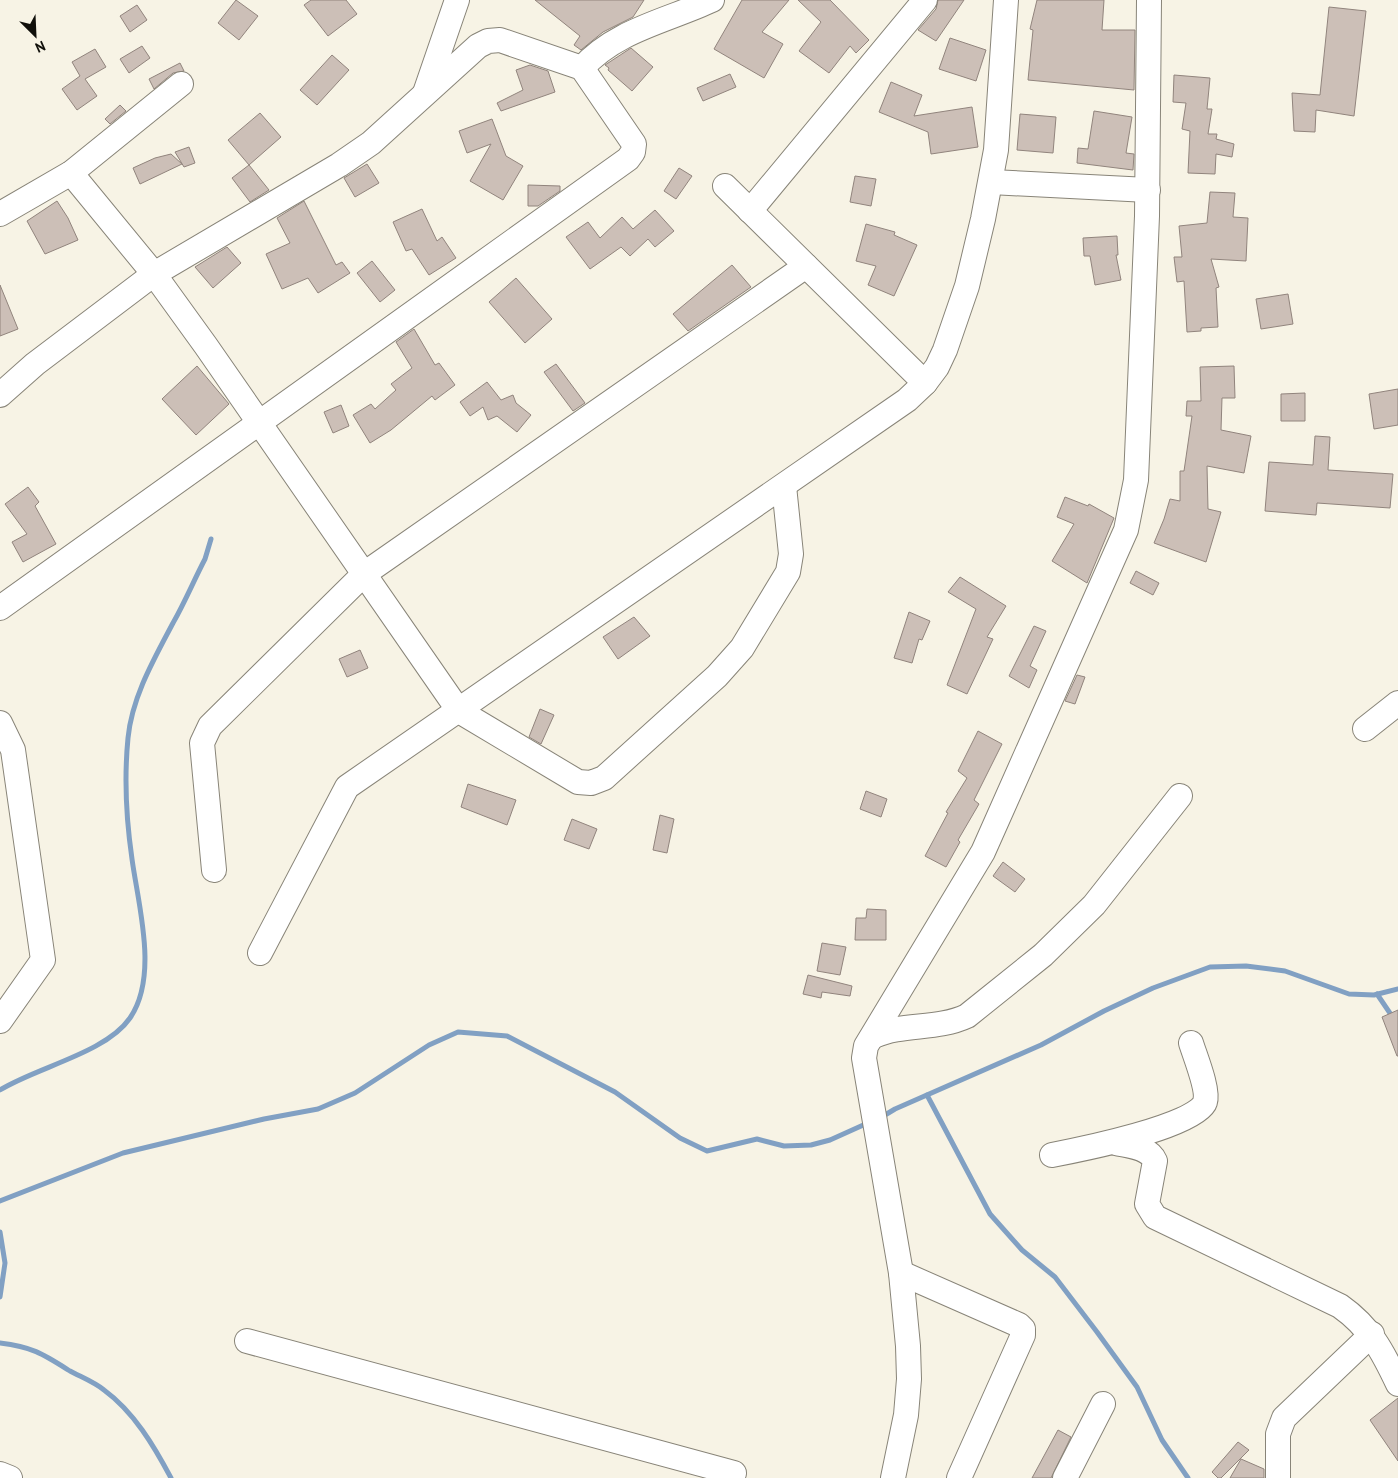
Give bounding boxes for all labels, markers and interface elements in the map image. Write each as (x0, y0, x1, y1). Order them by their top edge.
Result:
north arrow (10, 10, 60, 60)
text: N (32, 37, 48, 57)

